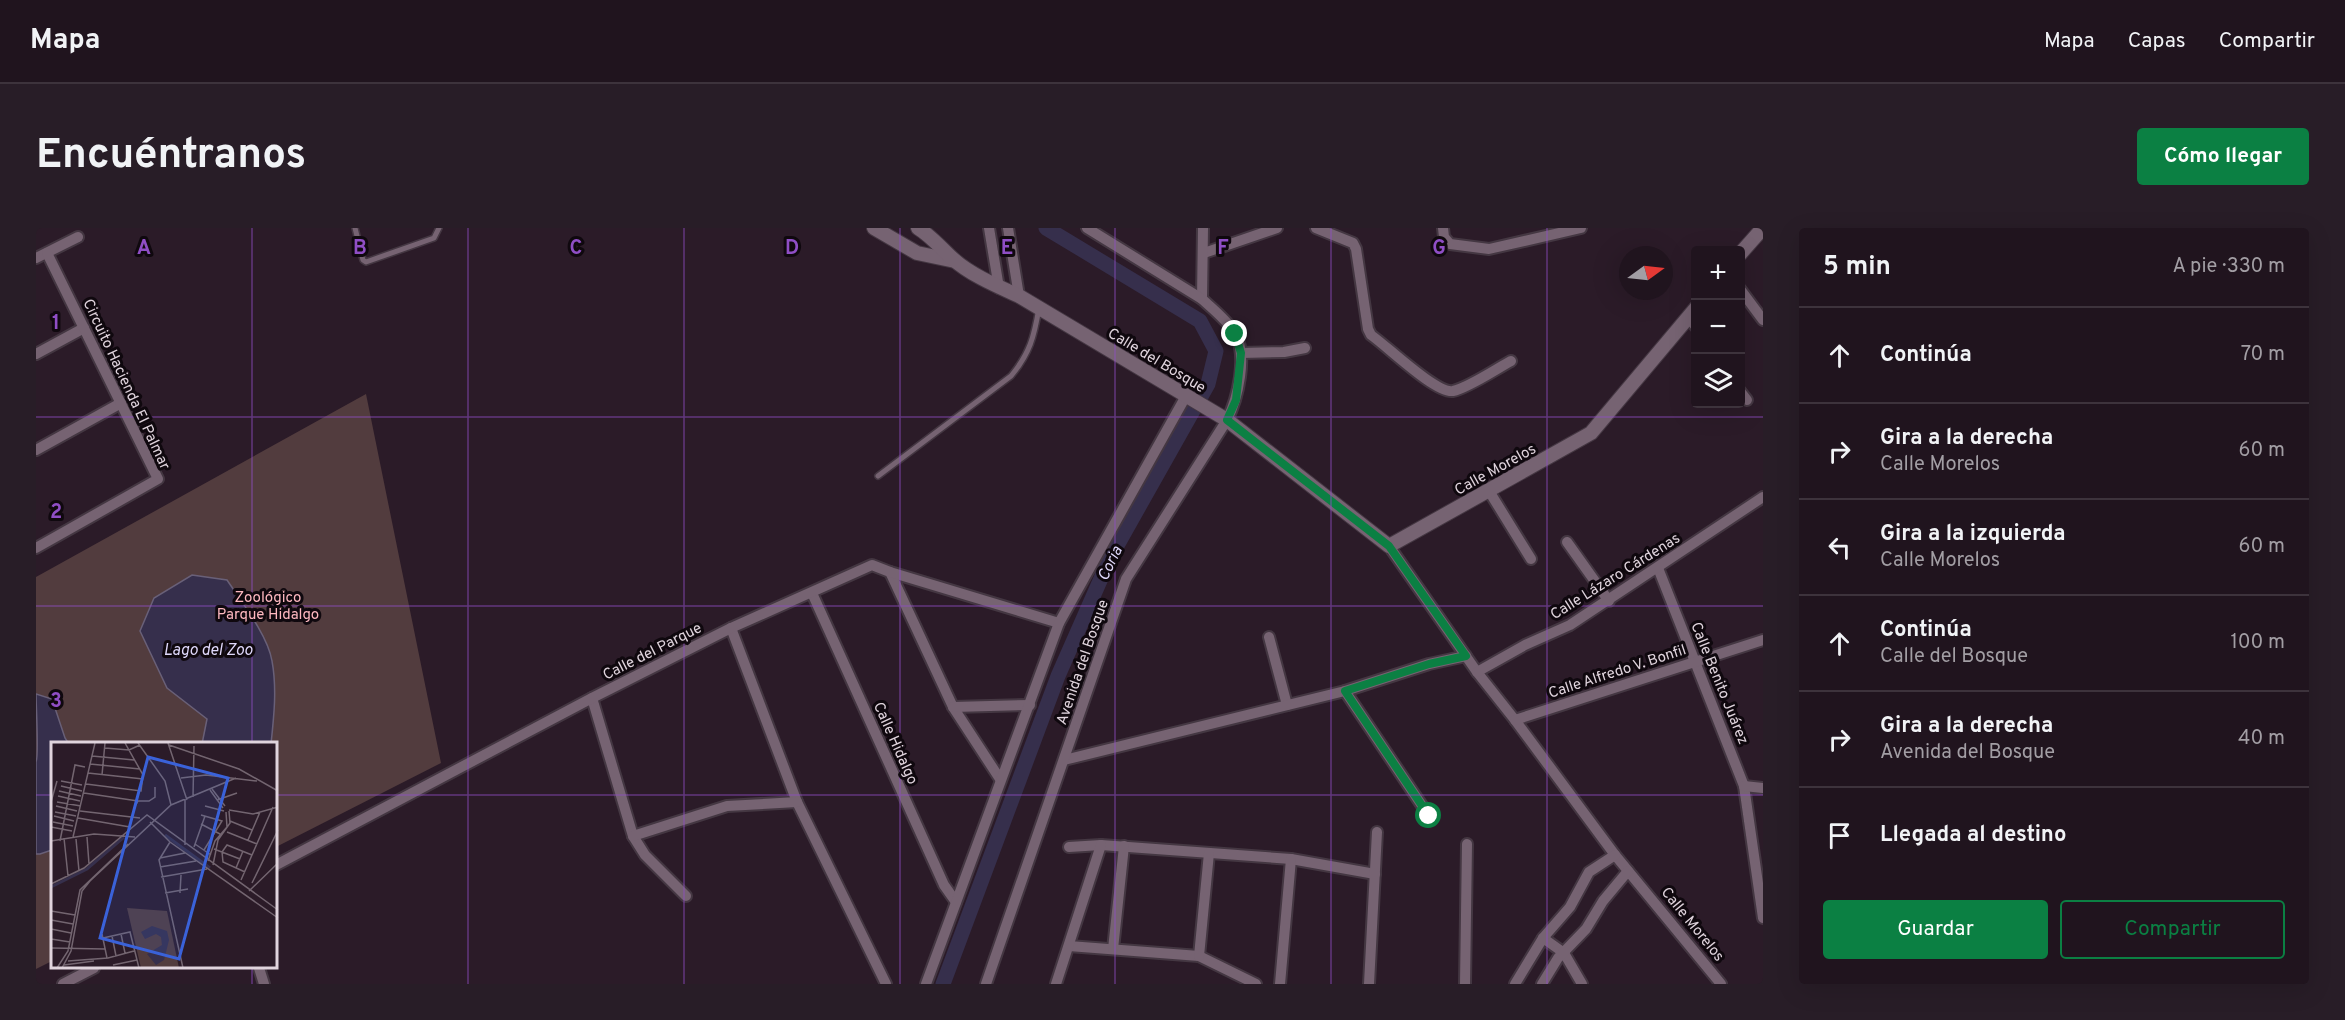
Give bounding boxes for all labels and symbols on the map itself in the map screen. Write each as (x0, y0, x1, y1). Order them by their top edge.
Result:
text: A (137, 236, 151, 262)
text: B (353, 236, 367, 262)
text: C (570, 236, 582, 262)
text: D (785, 236, 799, 262)
text: E (1001, 236, 1013, 262)
text: F (1217, 236, 1229, 262)
text: G (1432, 236, 1446, 262)
north arrow (1619, 246, 1673, 300)
street label: Circuito Hacienda El Palmar (78, 296, 174, 473)
text: 1 (52, 311, 60, 337)
route end (1221, 320, 1247, 346)
street label: Calle del Bosque (1104, 325, 1209, 398)
street label: Calle Morelos (1452, 440, 1540, 500)
text: 2 (50, 500, 62, 526)
street label: Calle Lázaro Cárdenas (1547, 530, 1684, 625)
water label: Coria (1094, 543, 1128, 585)
park label: Zoológico Parque Hidalgo (217, 589, 319, 625)
street label: Avenida del Bosque (1053, 597, 1114, 728)
street label: Calle del Parque (600, 619, 705, 685)
street label: Calle Benito Juárez (1685, 620, 1752, 748)
water label: Lago del Zoo (163, 641, 253, 661)
street label: Calle Alfredo V. Bonfil (1546, 641, 1689, 704)
text: 3 (50, 689, 62, 715)
street label: Calle Hidalgo (868, 699, 921, 788)
inset map (51, 742, 278, 969)
route start (1415, 802, 1441, 828)
street label: Calle Morelos (1656, 884, 1728, 966)

